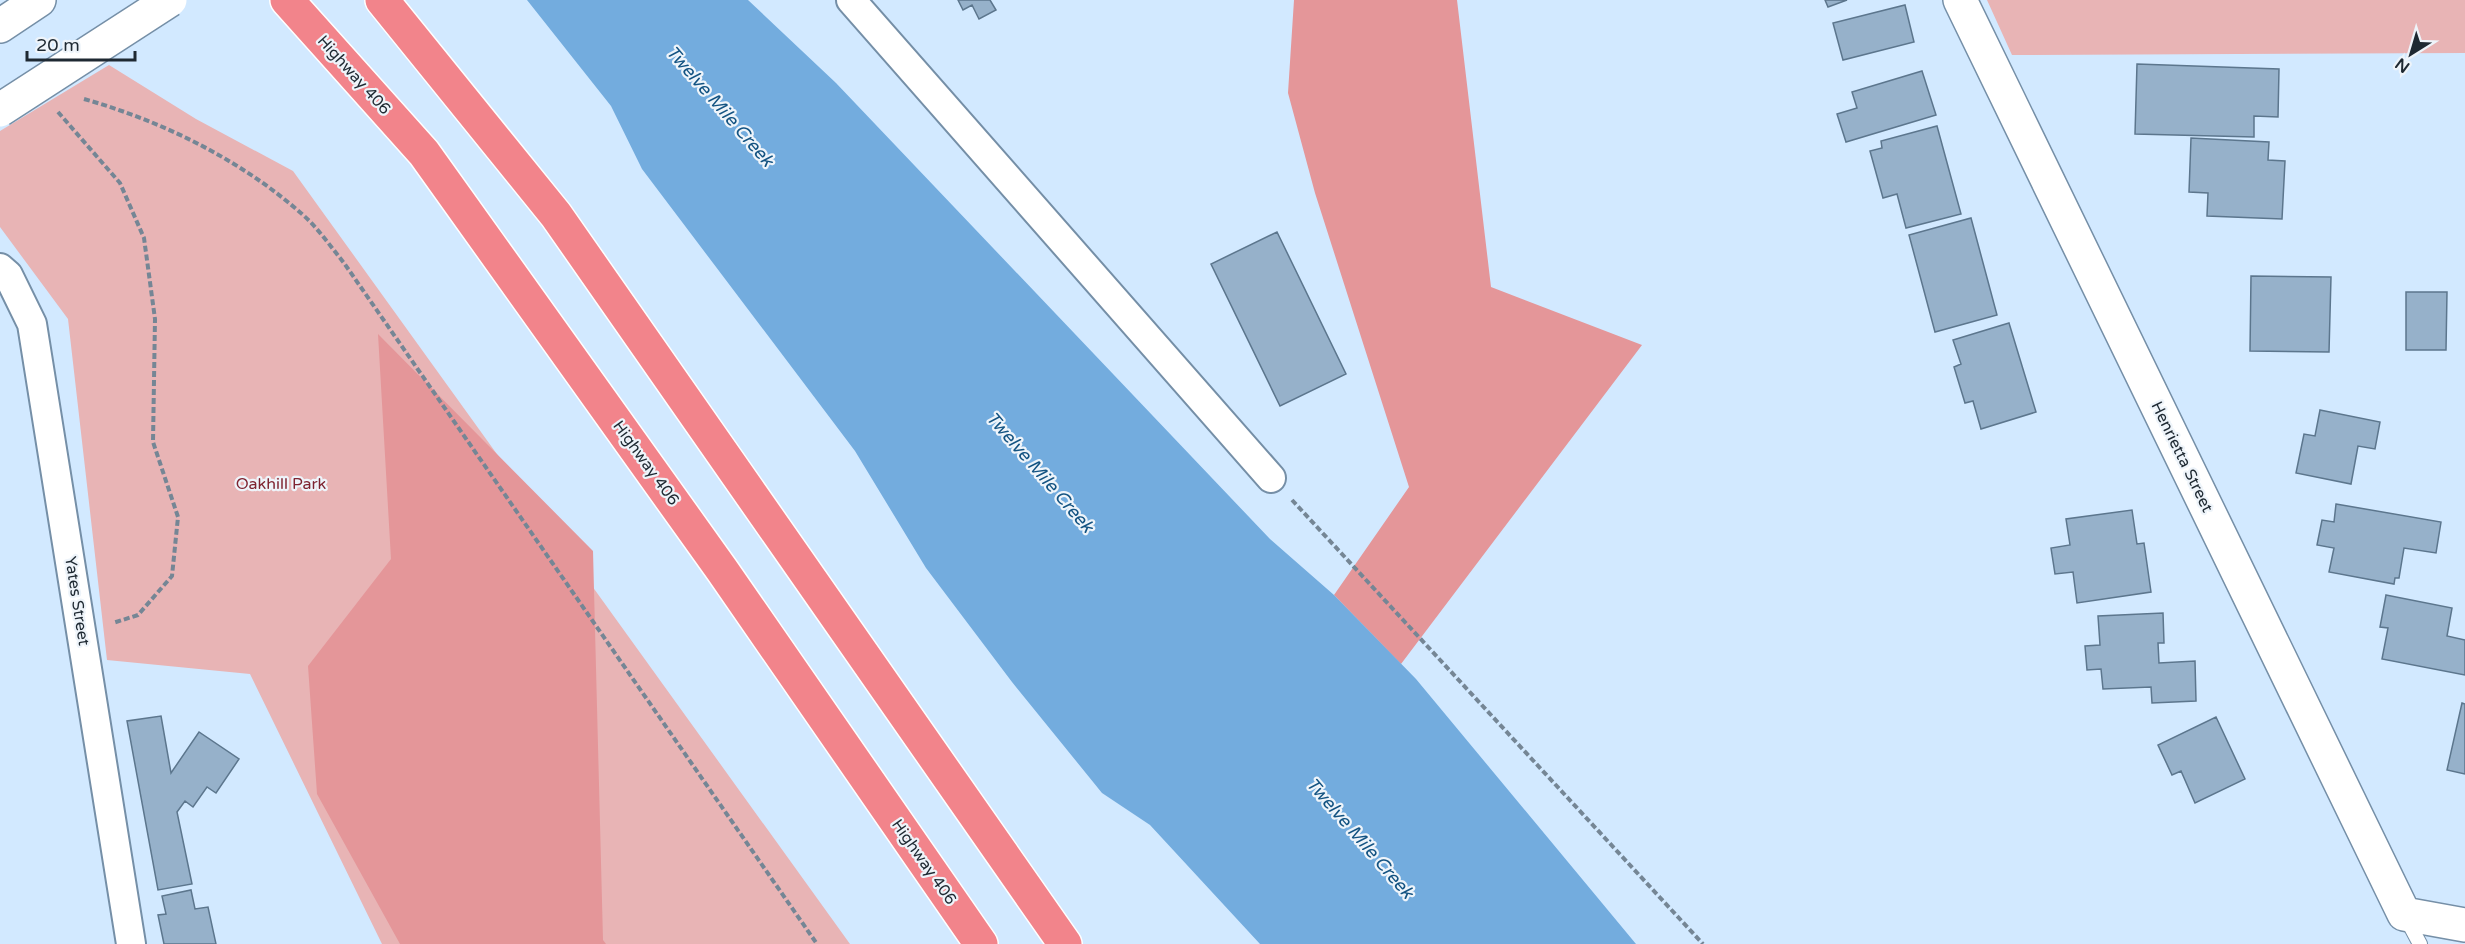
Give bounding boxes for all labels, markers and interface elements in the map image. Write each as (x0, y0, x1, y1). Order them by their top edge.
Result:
scale bar (27, 24, 135, 62)
north arrow (2381, 24, 2441, 84)
street label: Highway 406 (313, 31, 395, 119)
text: 20 m (36, 34, 80, 56)
water label: Twelve Mile Creek (662, 41, 779, 172)
text: N (2391, 53, 2414, 77)
street label: Henrietta Street (2147, 398, 2217, 516)
water label: Twelve Mile Creek (982, 407, 1099, 538)
street label: Highway 406 (609, 417, 683, 509)
park label: Oakhill Park (236, 474, 327, 494)
street label: Yates Street (60, 555, 94, 647)
water label: Twelve Mile Creek (1302, 773, 1419, 904)
street label: Highway 406 (887, 815, 961, 909)

